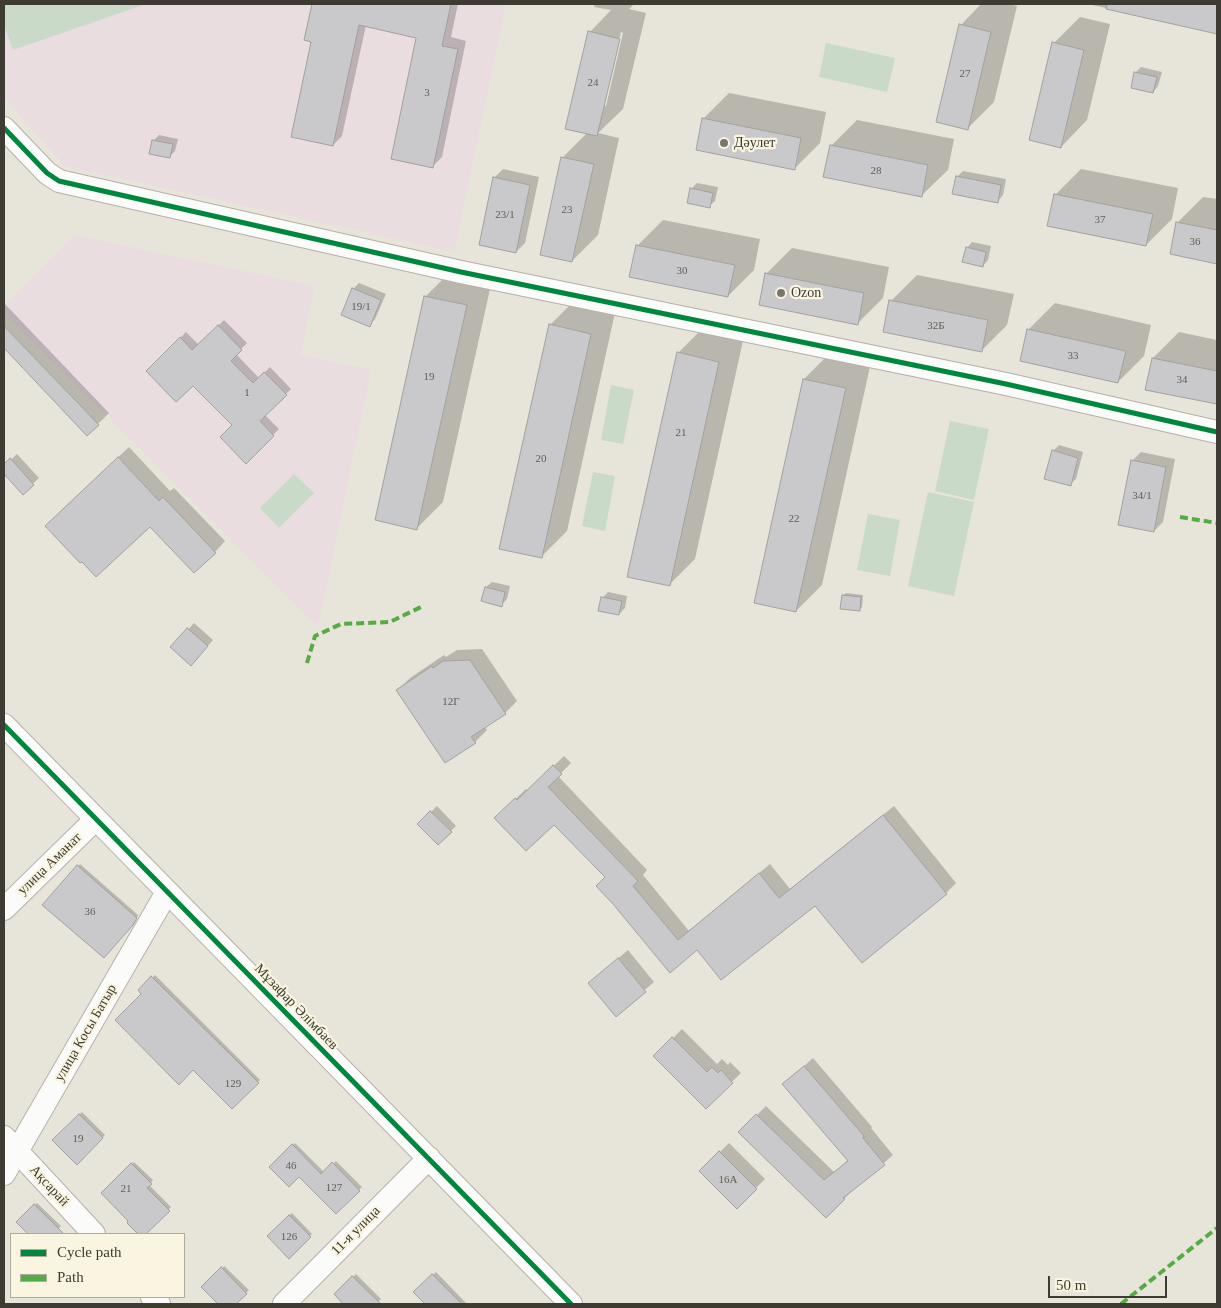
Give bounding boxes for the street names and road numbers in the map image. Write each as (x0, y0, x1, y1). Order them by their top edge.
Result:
street label: улица Аманат (14, 829, 86, 899)
street label: Мұзафар Әлімбаев (251, 961, 341, 1053)
street label: улица Косы Батыр (51, 981, 121, 1085)
street label: Ақсарай (26, 1162, 72, 1210)
street label: 11-я улица (328, 1203, 384, 1259)

